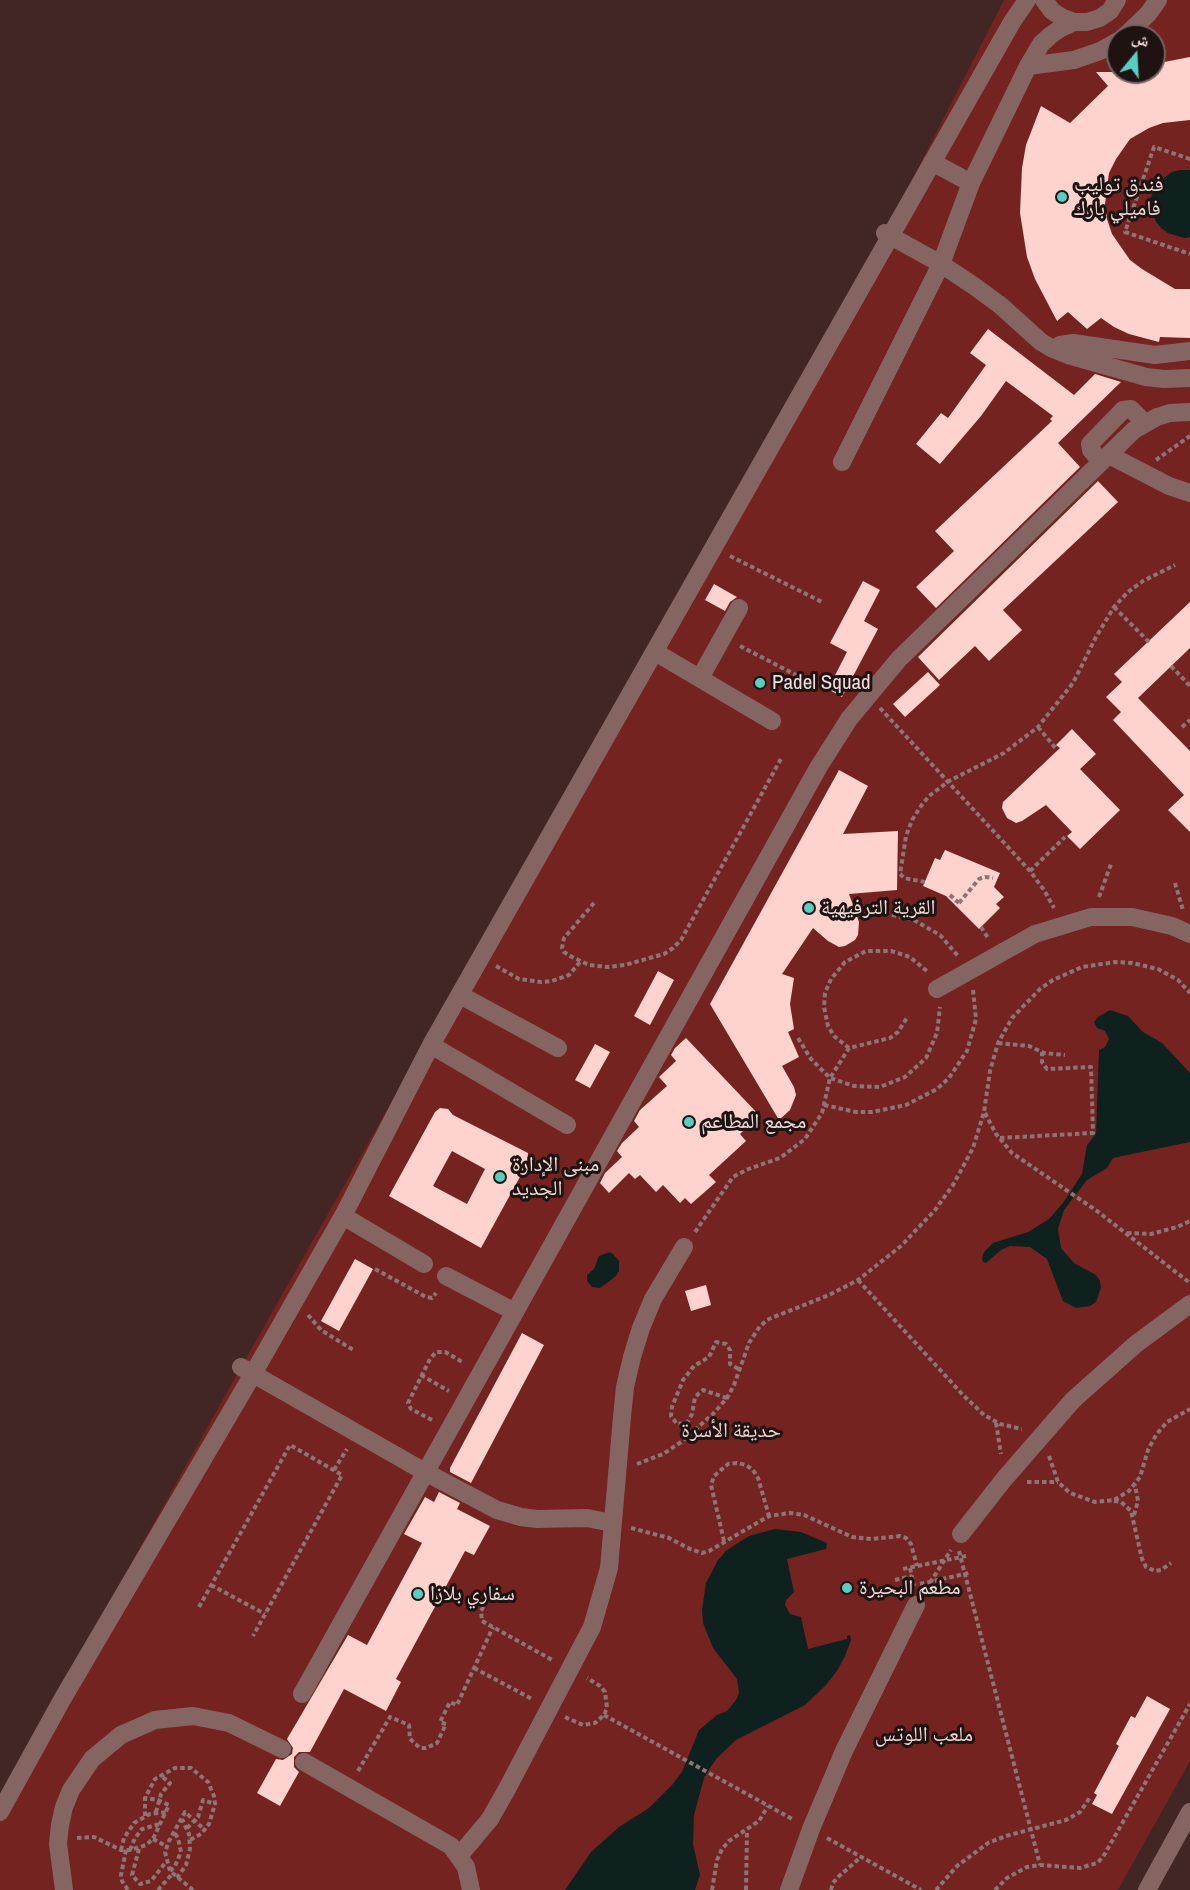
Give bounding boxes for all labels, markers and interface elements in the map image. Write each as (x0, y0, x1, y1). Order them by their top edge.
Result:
north arrow (1106, 24, 1166, 84)
text: ش (1129, 26, 1152, 52)
place label: فندق توليب فاميلي بارك (1074, 172, 1163, 222)
marker: فندق توليب فاميلي بارك (1055, 190, 1069, 204)
place label: Padel Squad (772, 670, 871, 696)
marker: Padel Squad (753, 676, 767, 690)
place label: القرية الترفيهية (821, 895, 935, 921)
marker: القرية الترفيهية (802, 901, 816, 915)
place label: مجمع المطاعم (701, 1109, 806, 1135)
marker: مجمع المطاعم (682, 1115, 696, 1129)
place label: مبنى الإدارة الجديد (512, 1152, 599, 1202)
marker: مبنى الإدارة الجديد (493, 1170, 507, 1184)
park label: حديقة الأسرة (681, 1418, 781, 1444)
place label: مطعم البحيرة (859, 1575, 961, 1601)
place label: سفاري بلازا (430, 1581, 515, 1607)
marker: مطعم البحيرة (840, 1581, 854, 1595)
marker: سفاري بلازا (411, 1587, 425, 1601)
park label: ملعب اللوتس (875, 1722, 973, 1748)

